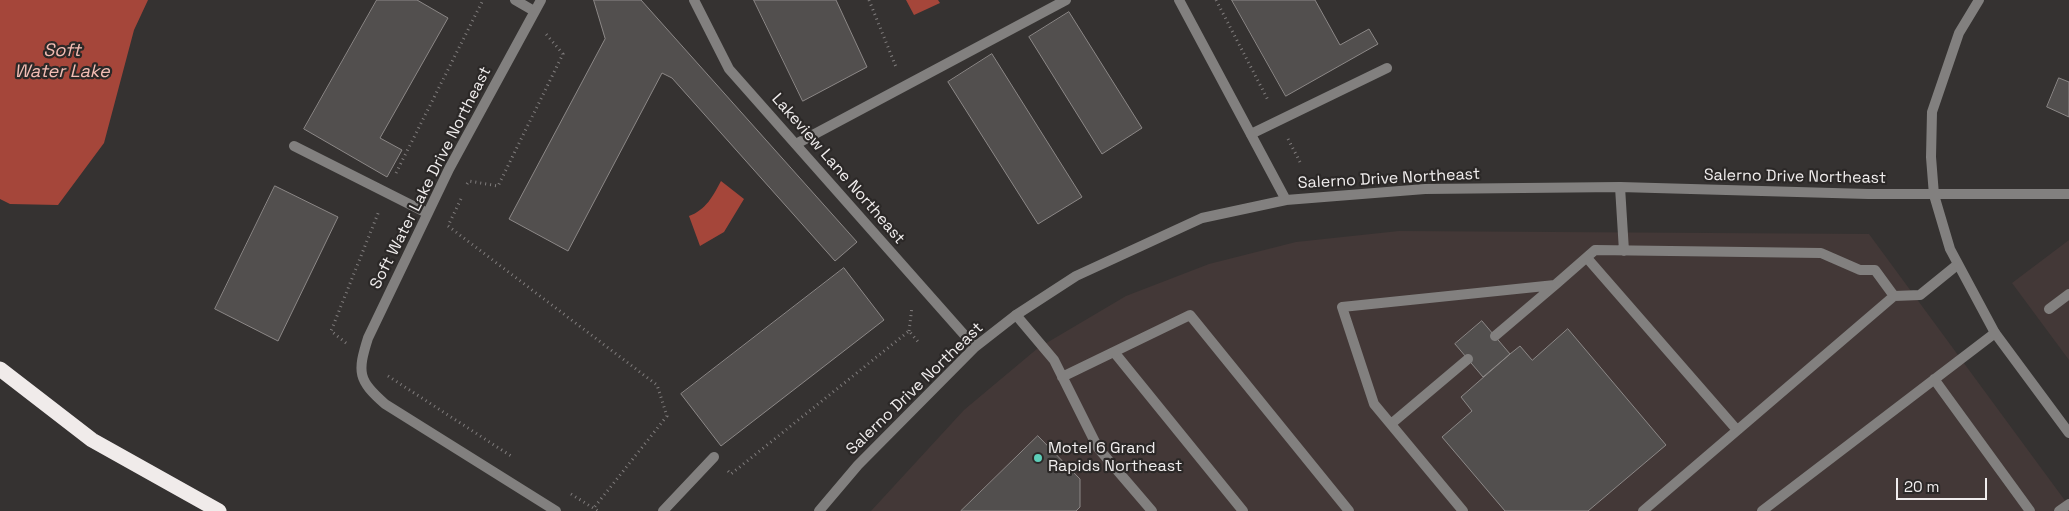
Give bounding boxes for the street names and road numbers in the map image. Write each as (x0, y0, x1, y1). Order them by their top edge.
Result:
street label: Soft Water Lake Drive Northeast (366, 64, 496, 292)
street label: Lakeview Lane Northeast (767, 90, 909, 248)
street label: Salerno Drive Northeast (1297, 165, 1481, 193)
street label: Salerno Drive Northeast (1704, 166, 1886, 188)
street label: Salerno Drive Northeast (843, 319, 987, 459)

